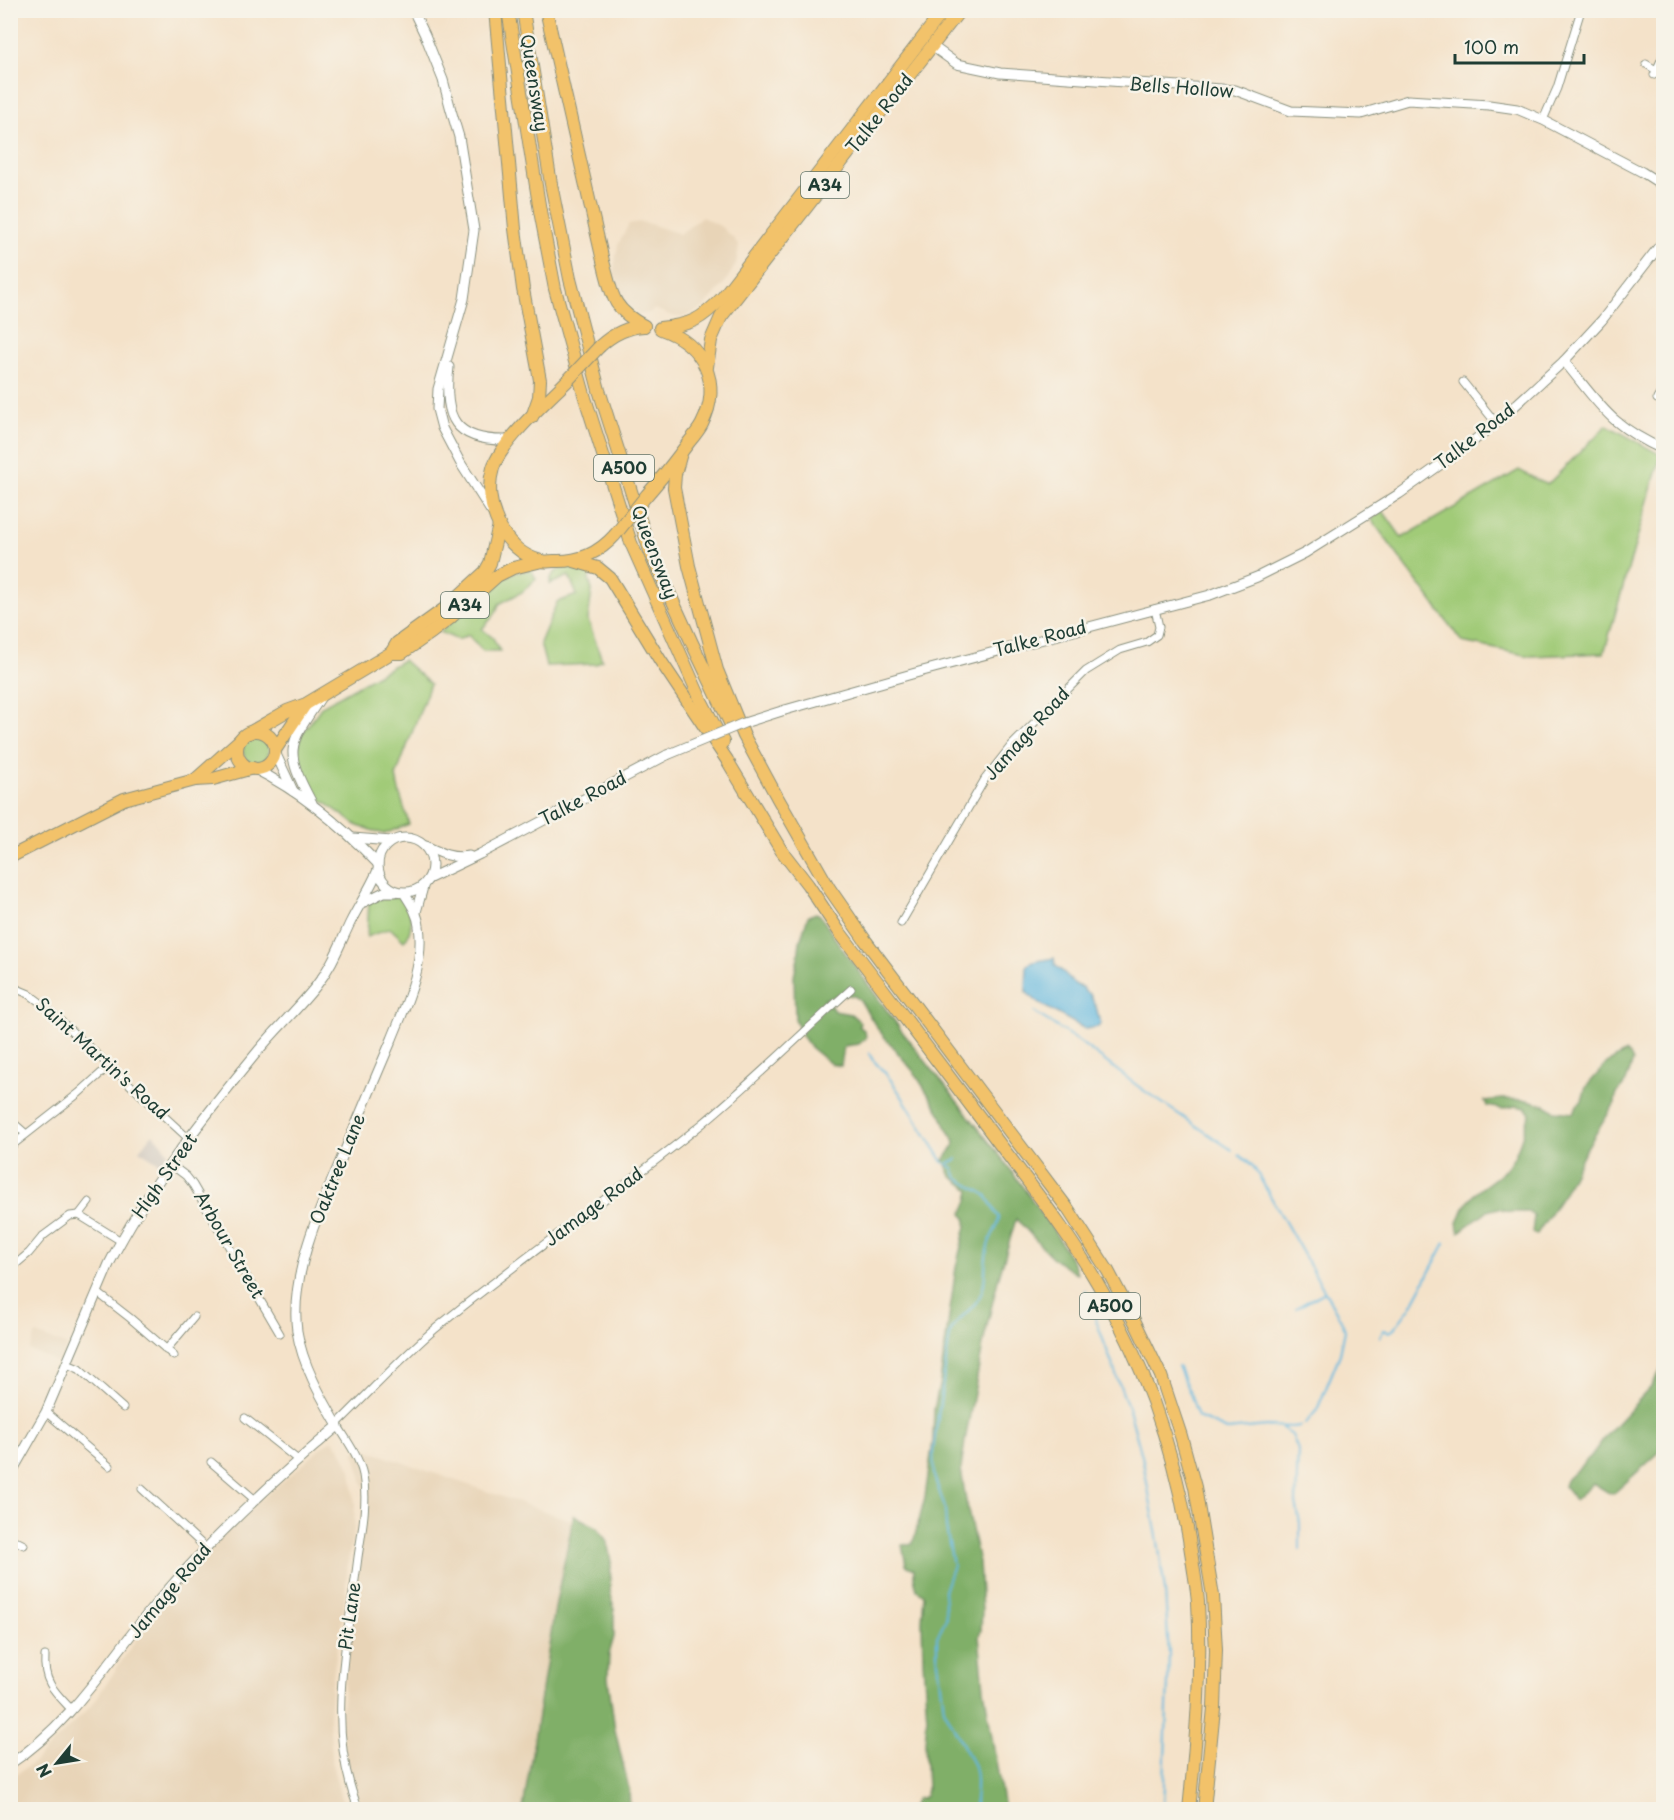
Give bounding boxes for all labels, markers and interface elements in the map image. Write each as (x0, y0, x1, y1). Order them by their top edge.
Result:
scale bar (1455, 27, 1584, 65)
street label: Queensway (514, 32, 557, 134)
text: 100 m (1464, 33, 1519, 60)
street label: Talke Road (839, 67, 919, 159)
street label: Bells Hollow (1128, 69, 1234, 104)
road number: A34 (801, 172, 849, 198)
street label: Talke Road (1428, 396, 1520, 476)
road number: A500 (594, 455, 654, 481)
street label: Queensway (625, 501, 686, 602)
road number: A34 (441, 592, 489, 618)
street label: Talke Road (990, 612, 1089, 663)
street label: Jamage Road (977, 680, 1075, 786)
street label: Talke Road (534, 763, 631, 832)
street label: Saint Martin's Road (30, 990, 176, 1125)
street label: Oaktree Lane (302, 1109, 371, 1228)
street label: High Street (124, 1127, 203, 1223)
street label: Jamage Road (538, 1160, 648, 1252)
street label: Arbour Street (188, 1185, 272, 1303)
road number: A500 (1080, 1293, 1140, 1319)
street label: Jamage Road (121, 1536, 217, 1644)
street label: Pit Lane (330, 1580, 367, 1652)
north arrow (27, 1733, 87, 1793)
text: N (30, 1760, 57, 1782)

